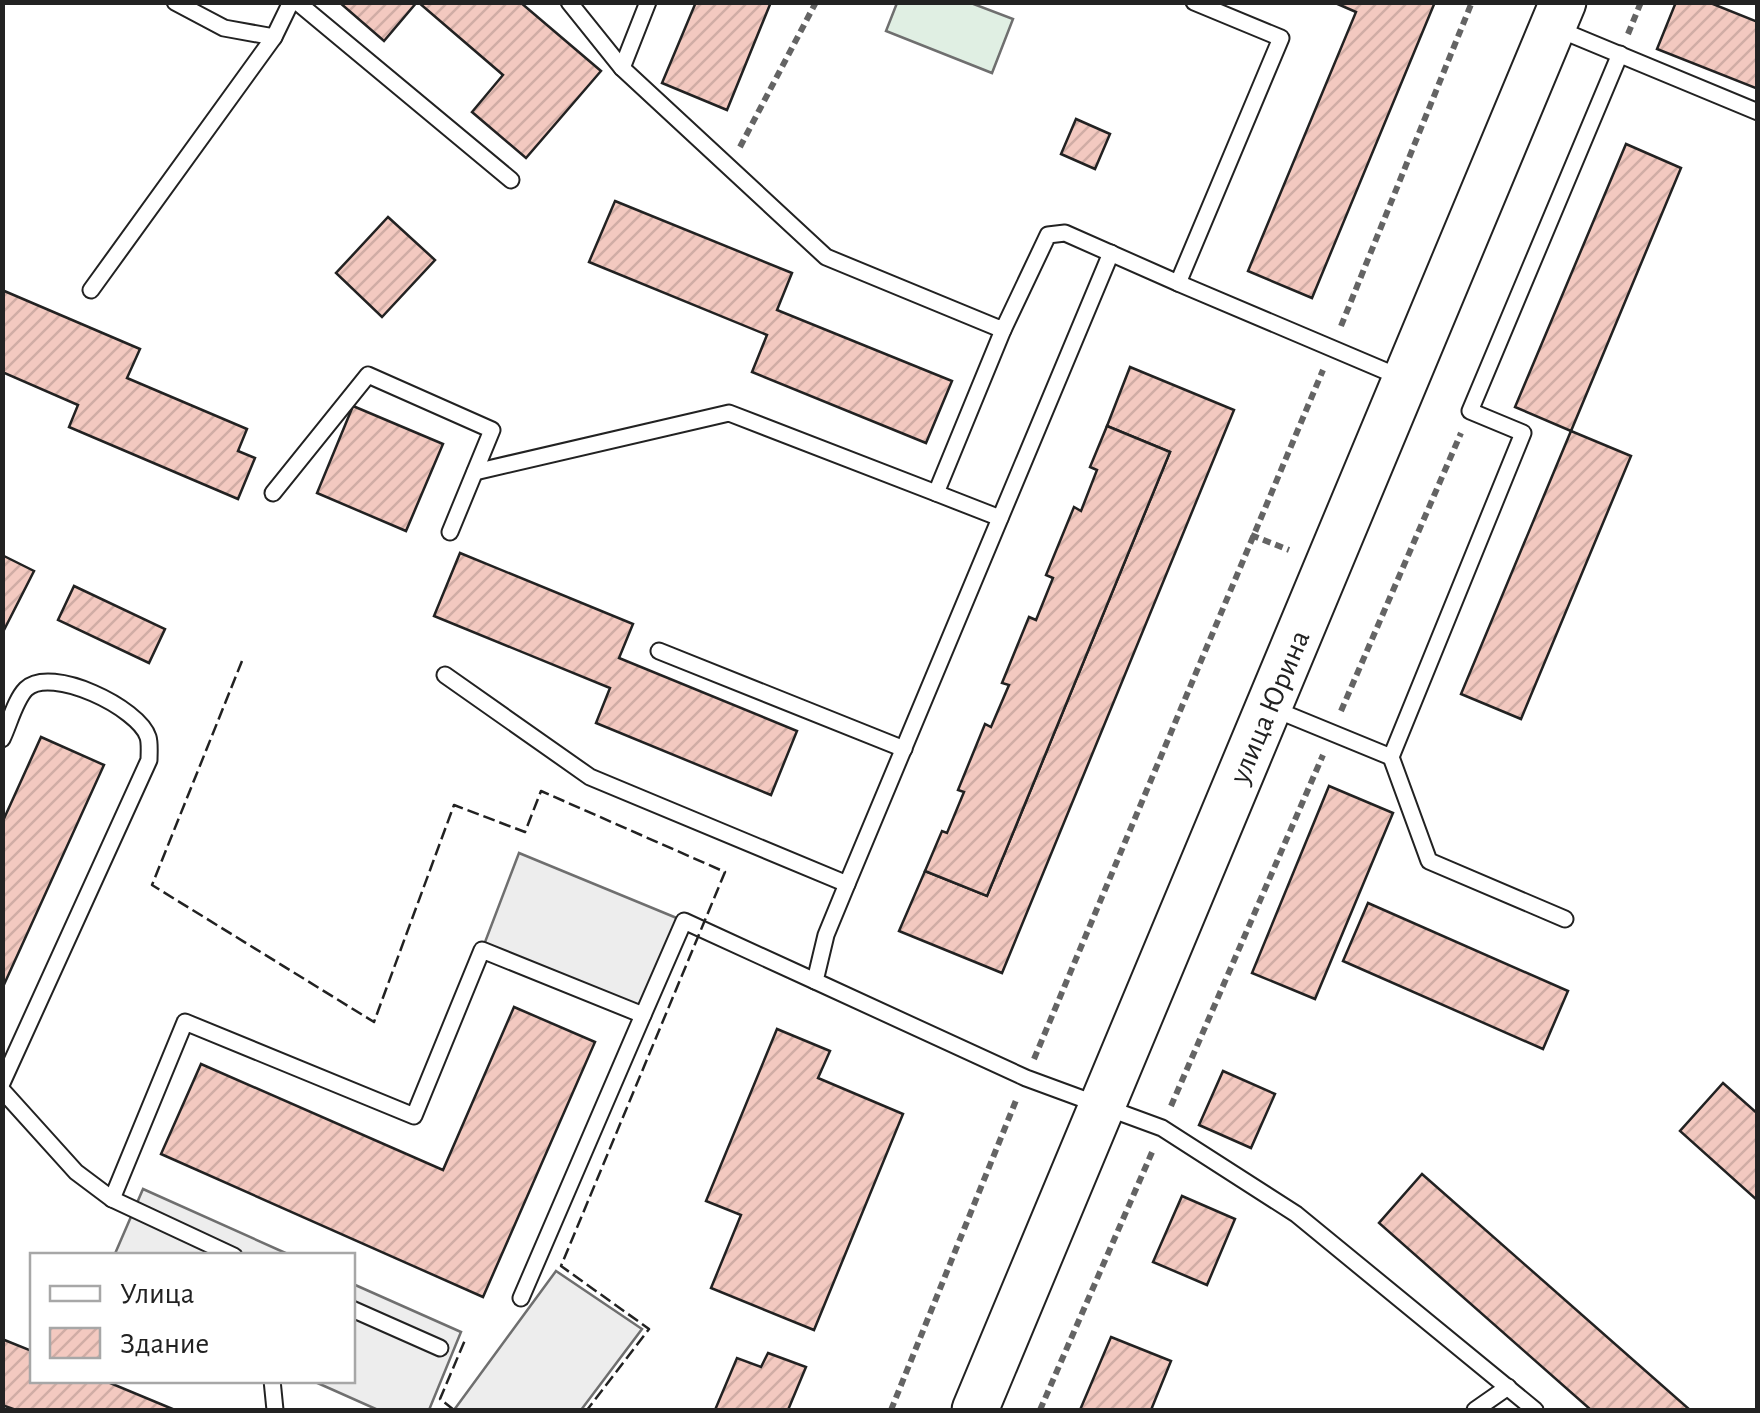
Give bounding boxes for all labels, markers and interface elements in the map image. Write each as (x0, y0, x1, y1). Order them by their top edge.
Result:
street label: улица Юрина (1224, 626, 1316, 789)
legend (30, 1253, 355, 1383)
text: Улица (120, 1279, 195, 1309)
text: Здание (120, 1329, 209, 1359)

